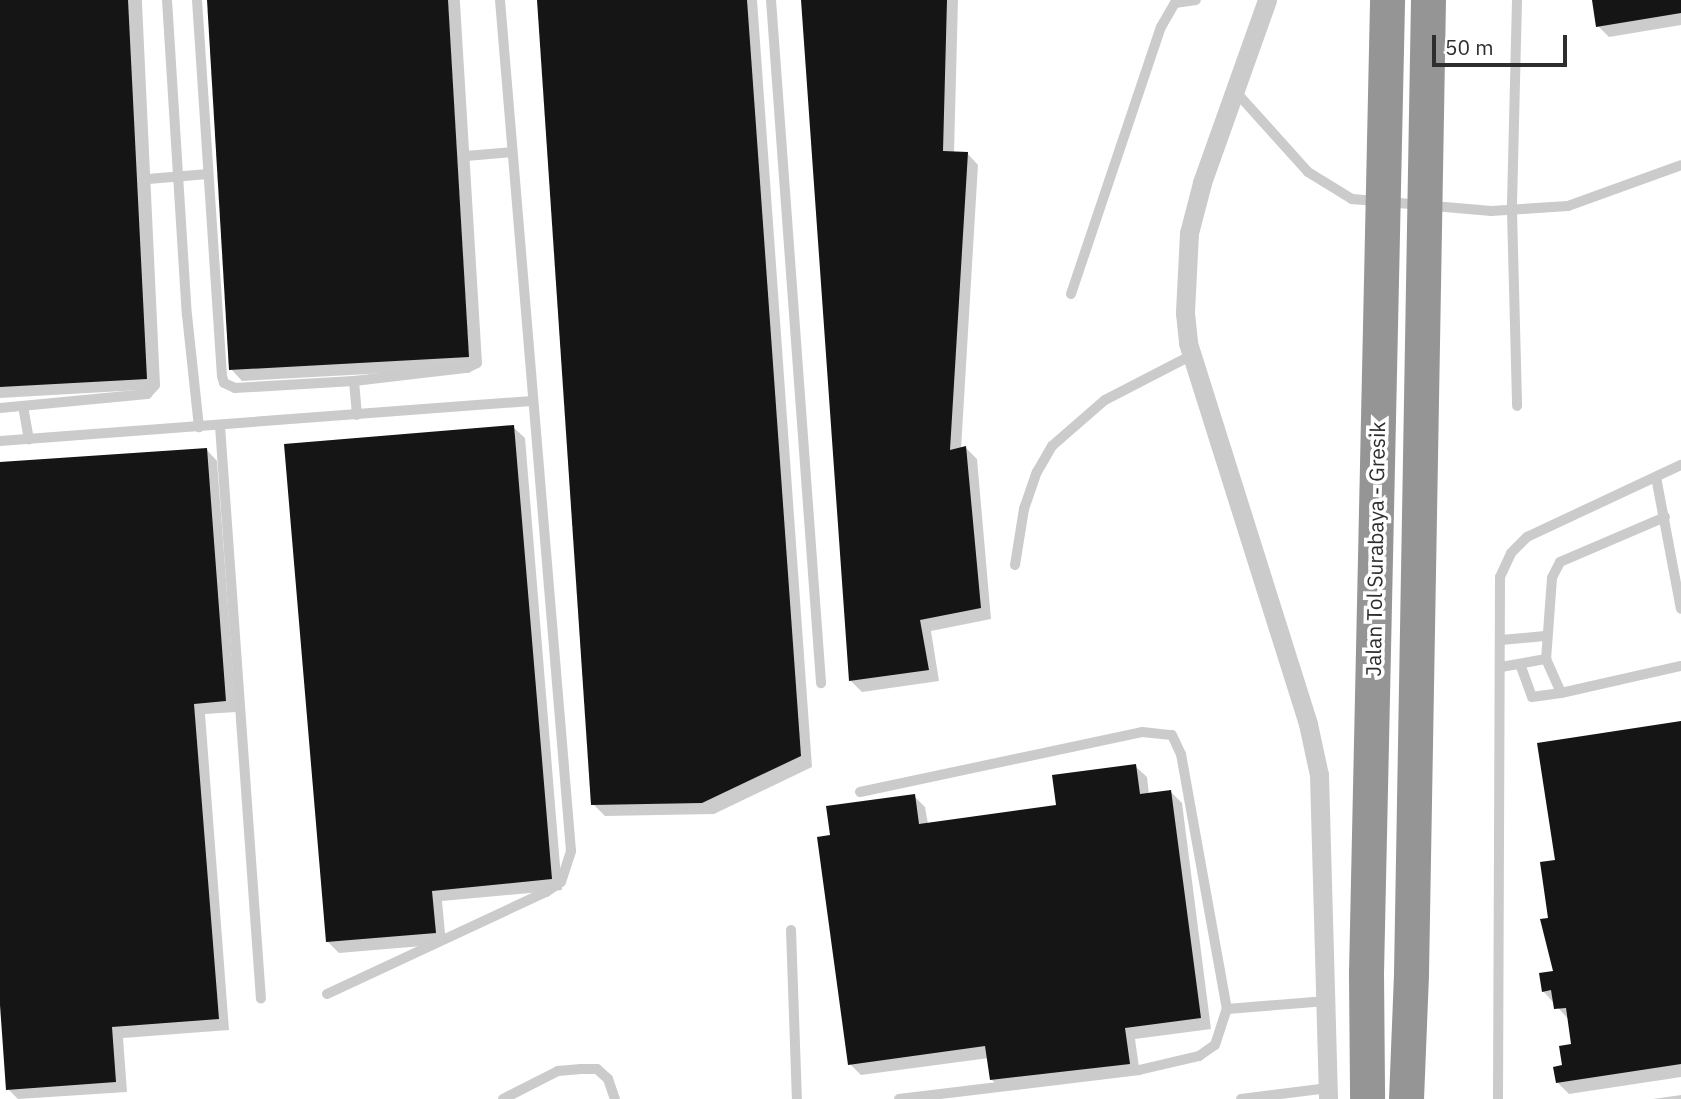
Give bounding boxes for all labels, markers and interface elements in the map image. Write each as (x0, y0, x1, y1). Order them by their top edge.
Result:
scale bar (1436, 21, 1571, 65)
text: 50 m (1445, 33, 1494, 61)
street label: Jalan Tol Surabaya - Gresik (1360, 421, 1390, 677)

